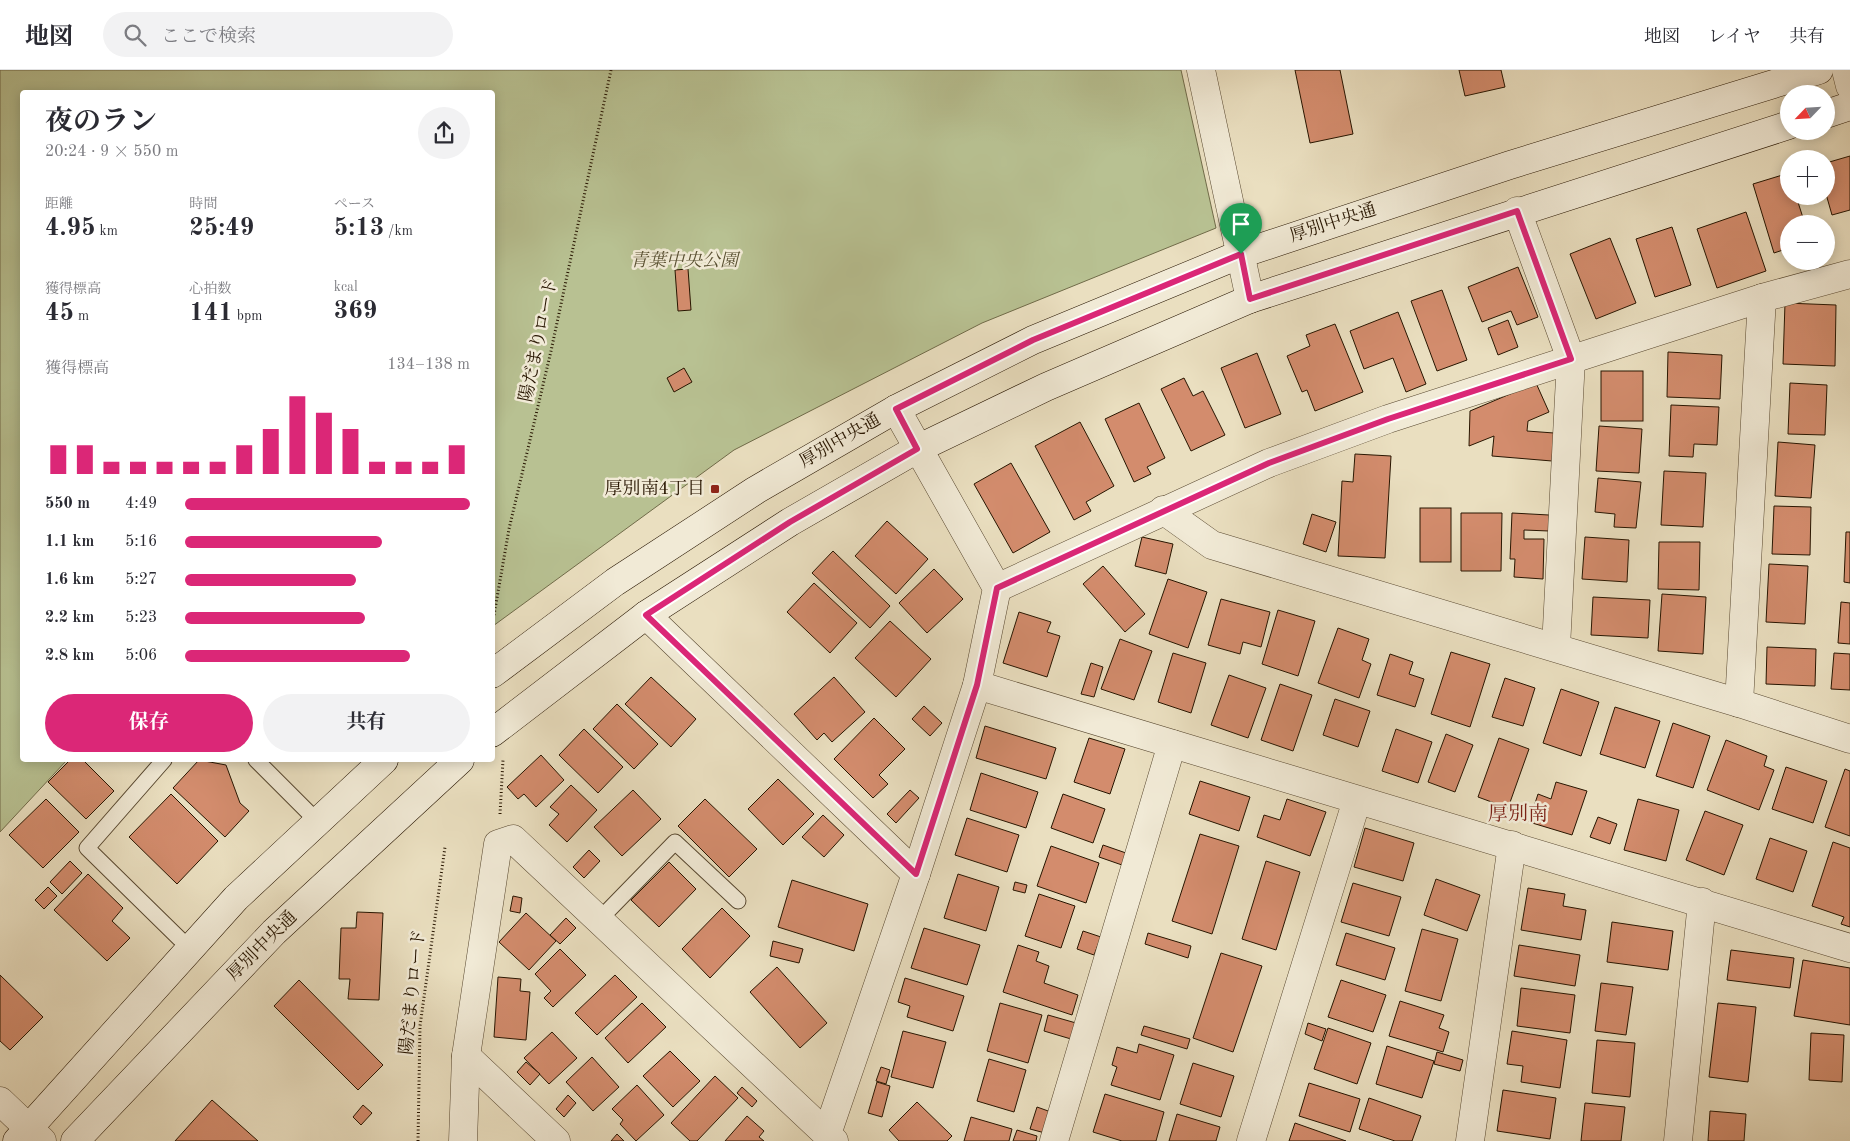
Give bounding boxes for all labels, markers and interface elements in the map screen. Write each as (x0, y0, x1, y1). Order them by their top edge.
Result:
search box (103, 12, 453, 57)
icon: search (121, 21, 149, 49)
text: 地図 (25, 26, 73, 50)
text: ここで検索 (161, 28, 256, 47)
text: 地図 (1644, 28, 1680, 46)
text: レイヤ (1708, 28, 1761, 46)
text: 共有 (1789, 28, 1825, 46)
north arrow (1780, 85, 1835, 140)
map controls (1780, 85, 1835, 270)
button: share (418, 107, 470, 159)
text: 夜のラン (45, 109, 157, 137)
text: 20:24 · 9 × 550 m (45, 144, 178, 160)
button: + (1780, 150, 1835, 205)
text: 距離 (45, 197, 73, 211)
text: 時間 (189, 197, 217, 211)
text: ペース (334, 197, 375, 211)
street label: 厚別中央通 (1287, 199, 1379, 245)
pin (1220, 203, 1262, 254)
icon: arrive (1227, 210, 1255, 238)
button: − (1780, 215, 1835, 270)
text: 4.95 (45, 216, 96, 241)
text: 25:49 (189, 216, 254, 241)
text: 5:13 (334, 216, 384, 241)
text: km (96, 224, 118, 238)
text: /km (384, 224, 413, 238)
park label: 青葉中央公園 (630, 250, 741, 270)
street label: 陽だまりロード (516, 276, 561, 403)
text: kcal (334, 280, 358, 294)
text: 獲得標高 (45, 282, 101, 296)
text: 心拍数 (189, 282, 231, 296)
text: 369 (334, 299, 377, 324)
text: 45 (45, 301, 74, 326)
text: 141 (189, 301, 233, 326)
text: m (74, 309, 89, 323)
text: bpm (233, 309, 262, 323)
text: 134–138 m (387, 357, 470, 373)
text: 獲得標高 (45, 361, 109, 377)
street label: 厚別中央通 (796, 409, 883, 471)
place label: 厚別南4丁目 (605, 478, 705, 498)
marker: 厚別南4丁目 (709, 483, 721, 495)
text: 550 m (45, 496, 90, 512)
text: 4:49 (125, 496, 157, 512)
text: 1.1 km (45, 534, 94, 550)
text: 5:16 (125, 534, 157, 550)
text: 1.6 km (45, 572, 94, 588)
text: 5:27 (125, 572, 157, 588)
text: 2.2 km (45, 610, 94, 626)
text: 5:23 (125, 610, 157, 626)
text: 2.8 km (45, 648, 94, 664)
text: 5:06 (125, 648, 157, 664)
button: 保存 (45, 694, 253, 752)
button: 共有 (263, 694, 470, 752)
district label: 厚別南 (1488, 803, 1548, 825)
street label: 厚別中央通 (222, 906, 300, 984)
street label: 陽だまりロード (396, 928, 429, 1056)

